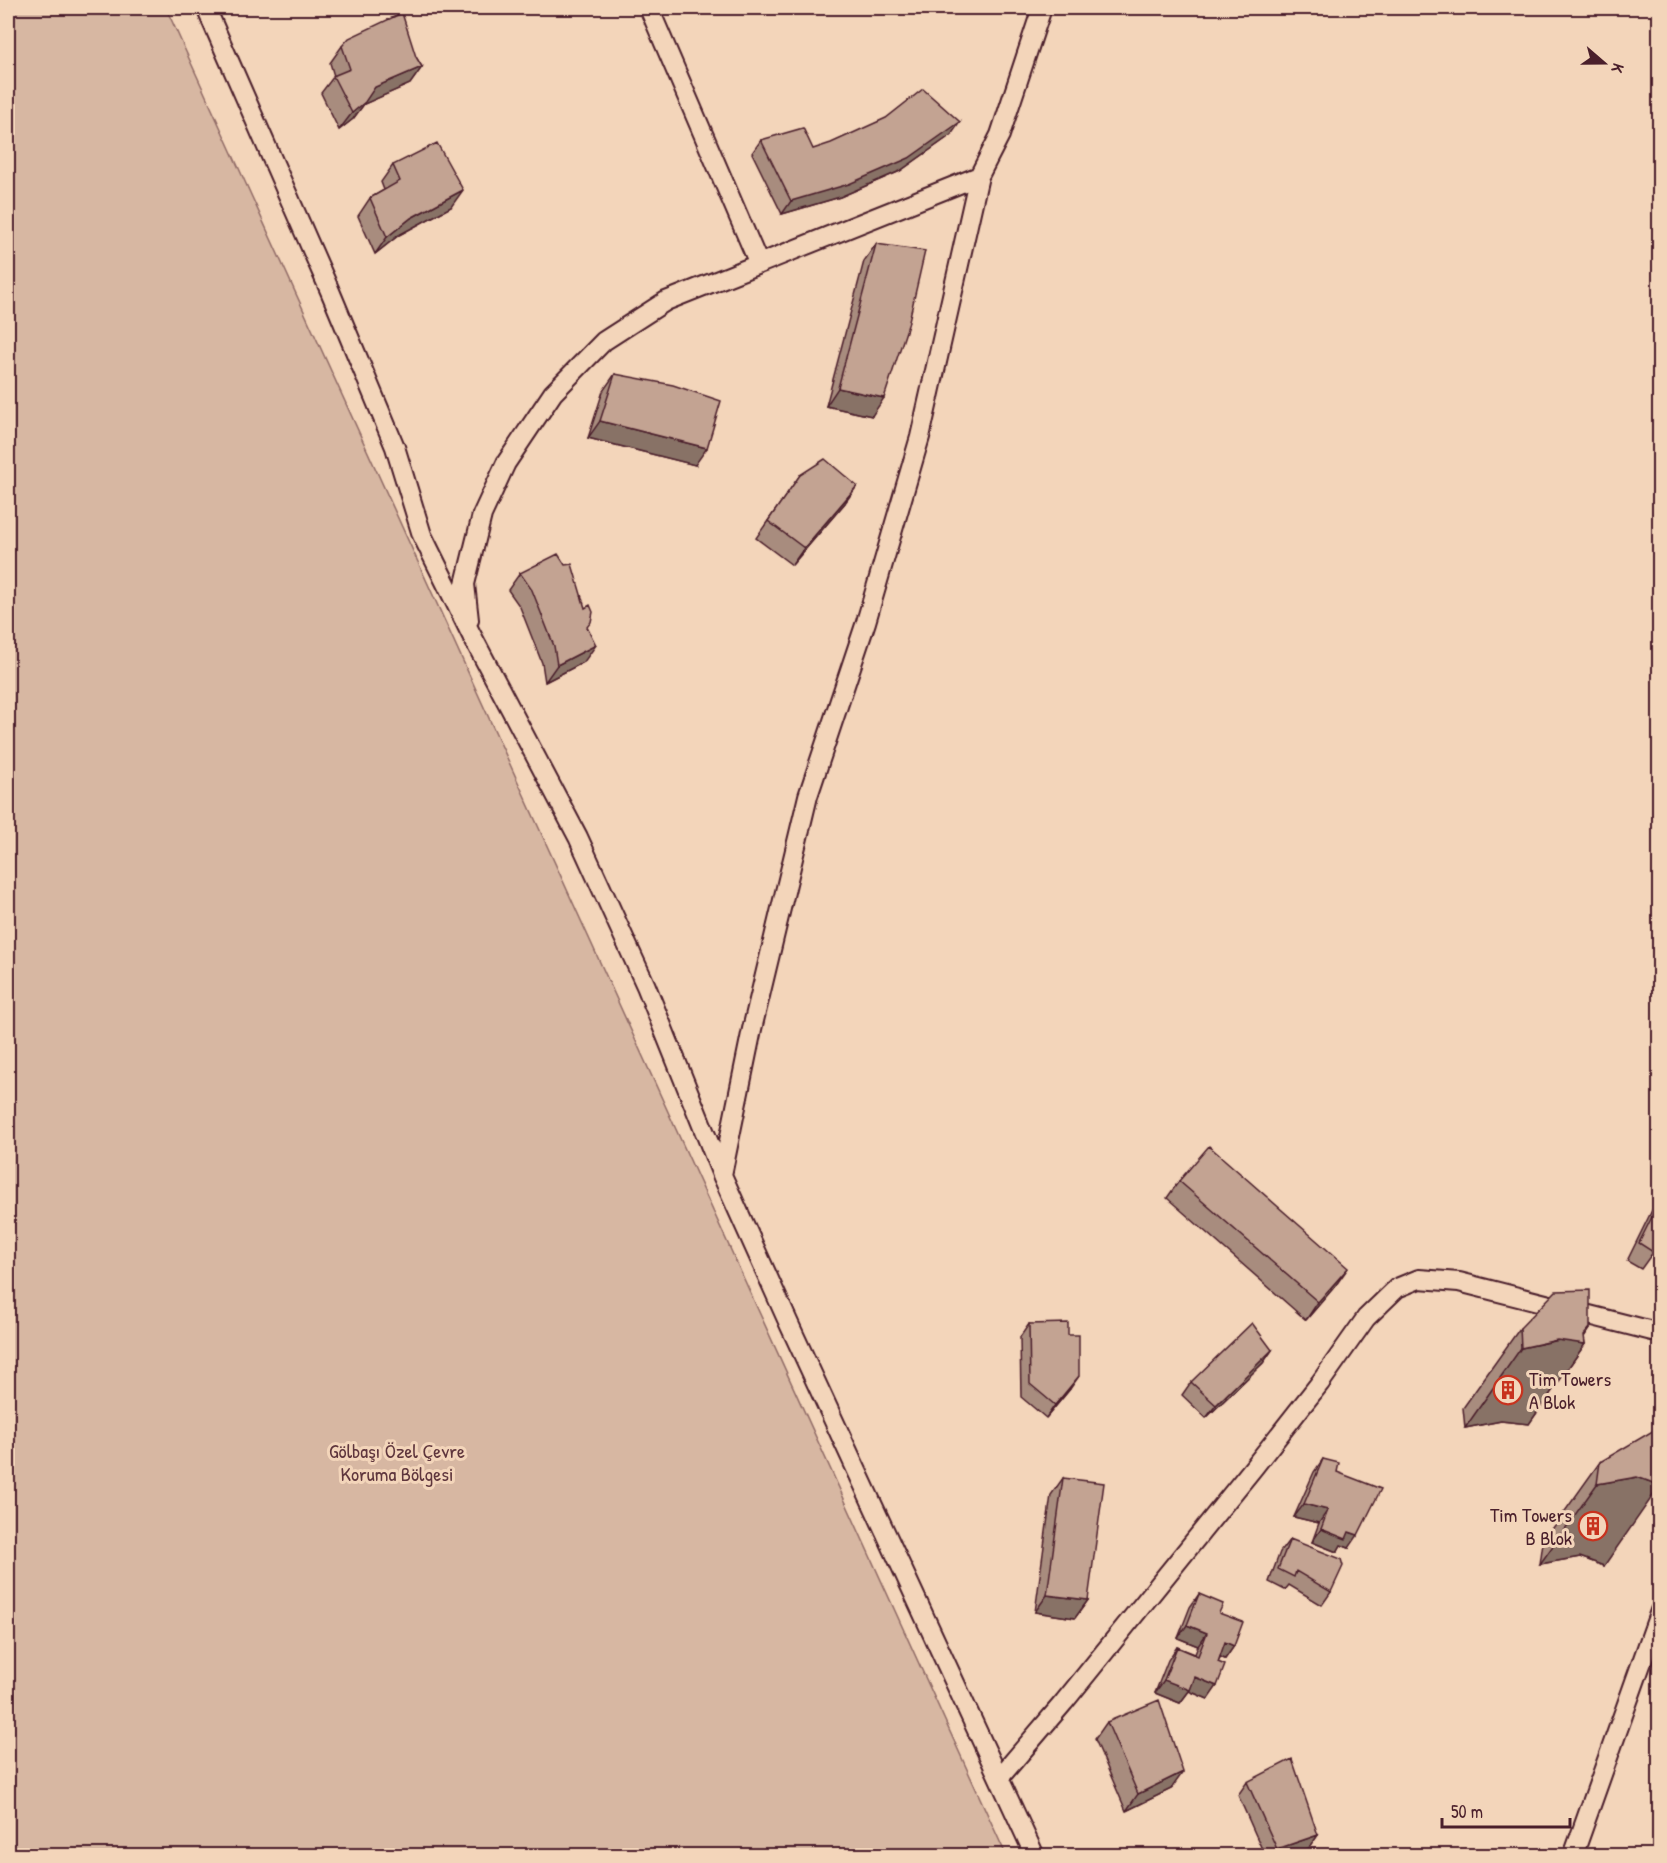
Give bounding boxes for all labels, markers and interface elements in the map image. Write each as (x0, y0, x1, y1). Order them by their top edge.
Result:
north arrow (1574, 33, 1634, 93)
text: K (1606, 60, 1630, 76)
place label: Tim Towers A Blok (1529, 1365, 1611, 1415)
building icon: Tim Towers A Blok (1492, 1374, 1524, 1406)
park label: Gölbaşı Özel Çevre Koruma Bölgesi (329, 1437, 465, 1487)
place label: Tim Towers B Blok (1490, 1501, 1572, 1551)
building icon: Tim Towers B Blok (1577, 1510, 1609, 1542)
scale bar (1442, 1791, 1570, 1829)
text: 50 m (1451, 1799, 1483, 1824)

